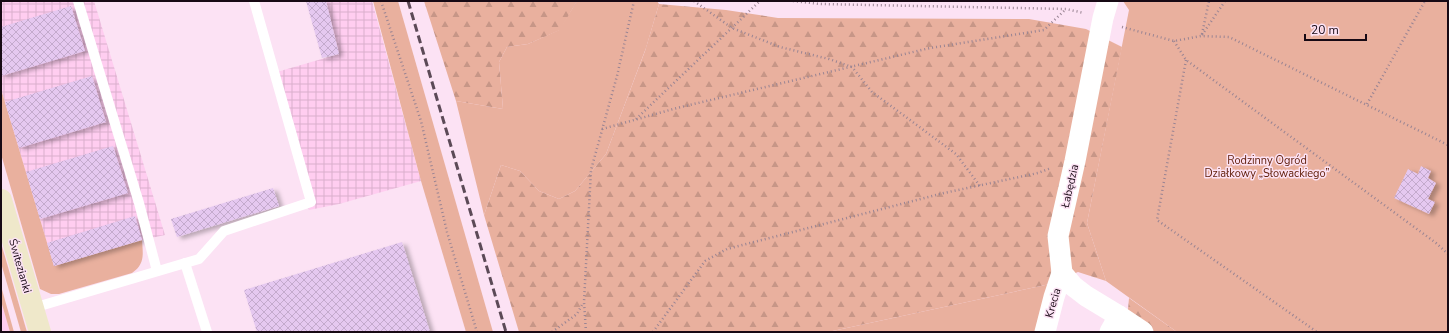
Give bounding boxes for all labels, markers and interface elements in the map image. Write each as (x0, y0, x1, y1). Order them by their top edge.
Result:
scale bar (1305, 16, 1366, 42)
text: 20 m (1311, 22, 1339, 38)
park label: Rodzinny Ogród Działkowy „Słowackiego” (1204, 153, 1330, 181)
street label: Łabędzia (1058, 163, 1082, 210)
street label: Świtezianki (5, 237, 36, 295)
street label: Krecia (1042, 286, 1064, 320)

